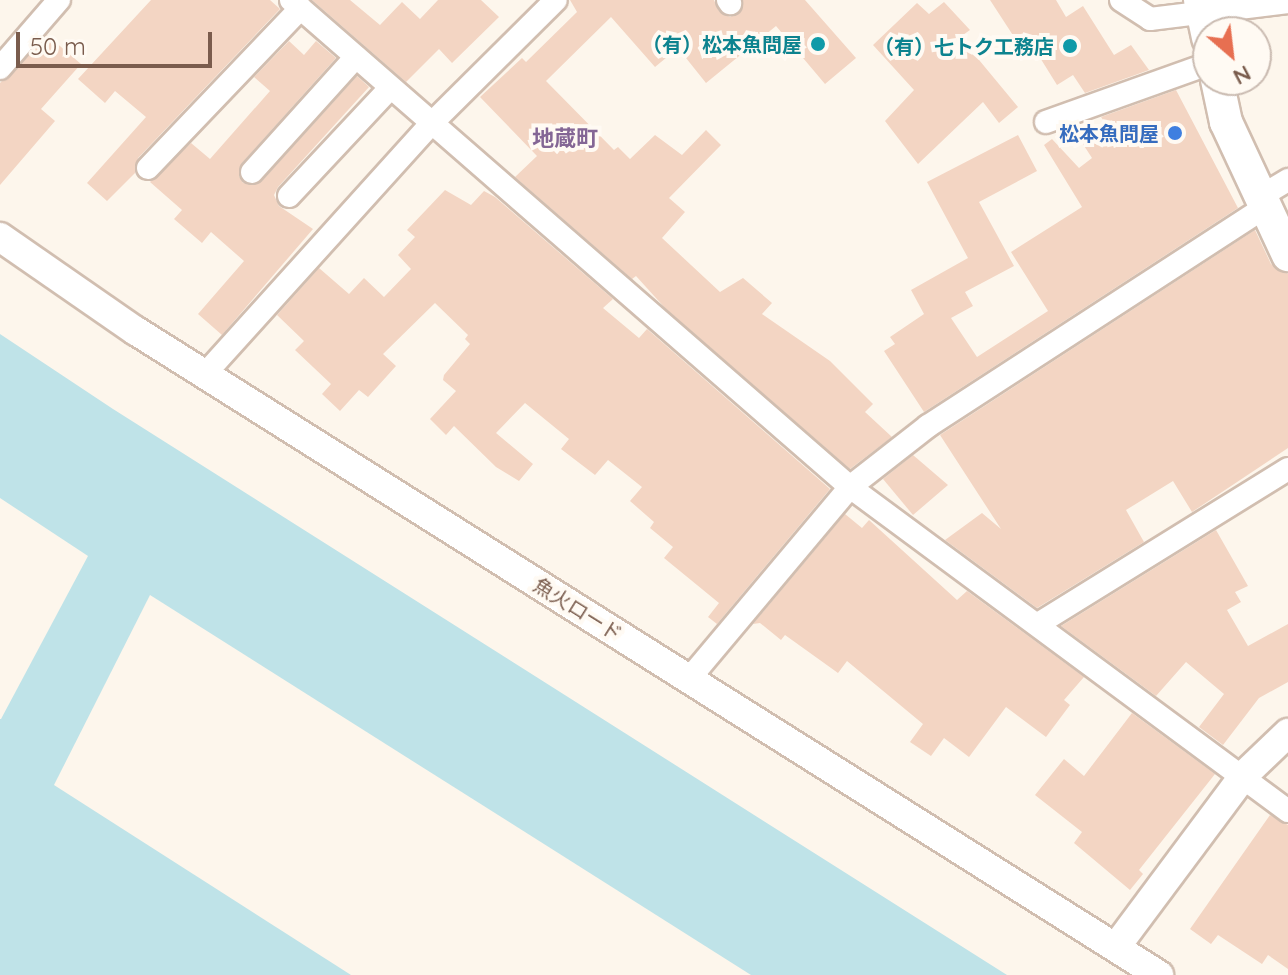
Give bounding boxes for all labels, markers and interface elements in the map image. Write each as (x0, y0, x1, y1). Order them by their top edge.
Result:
scale bar (20, 16, 216, 66)
north arrow (1192, 16, 1272, 96)
text: 50 m (30, 31, 86, 61)
place label: （有）松本魚問屋 (642, 32, 802, 56)
place label: （有）七トク工務店 (874, 34, 1054, 58)
marker: （有）松本魚問屋 (809, 35, 827, 53)
marker: （有）七トク工務店 (1061, 37, 1079, 55)
text: N (1229, 59, 1256, 92)
place label: 松本魚問屋 (1059, 121, 1159, 145)
marker: 松本魚問屋 (1166, 124, 1184, 142)
district label: 地蔵町 (532, 126, 598, 152)
street label: 魚火ロード (529, 572, 627, 646)

